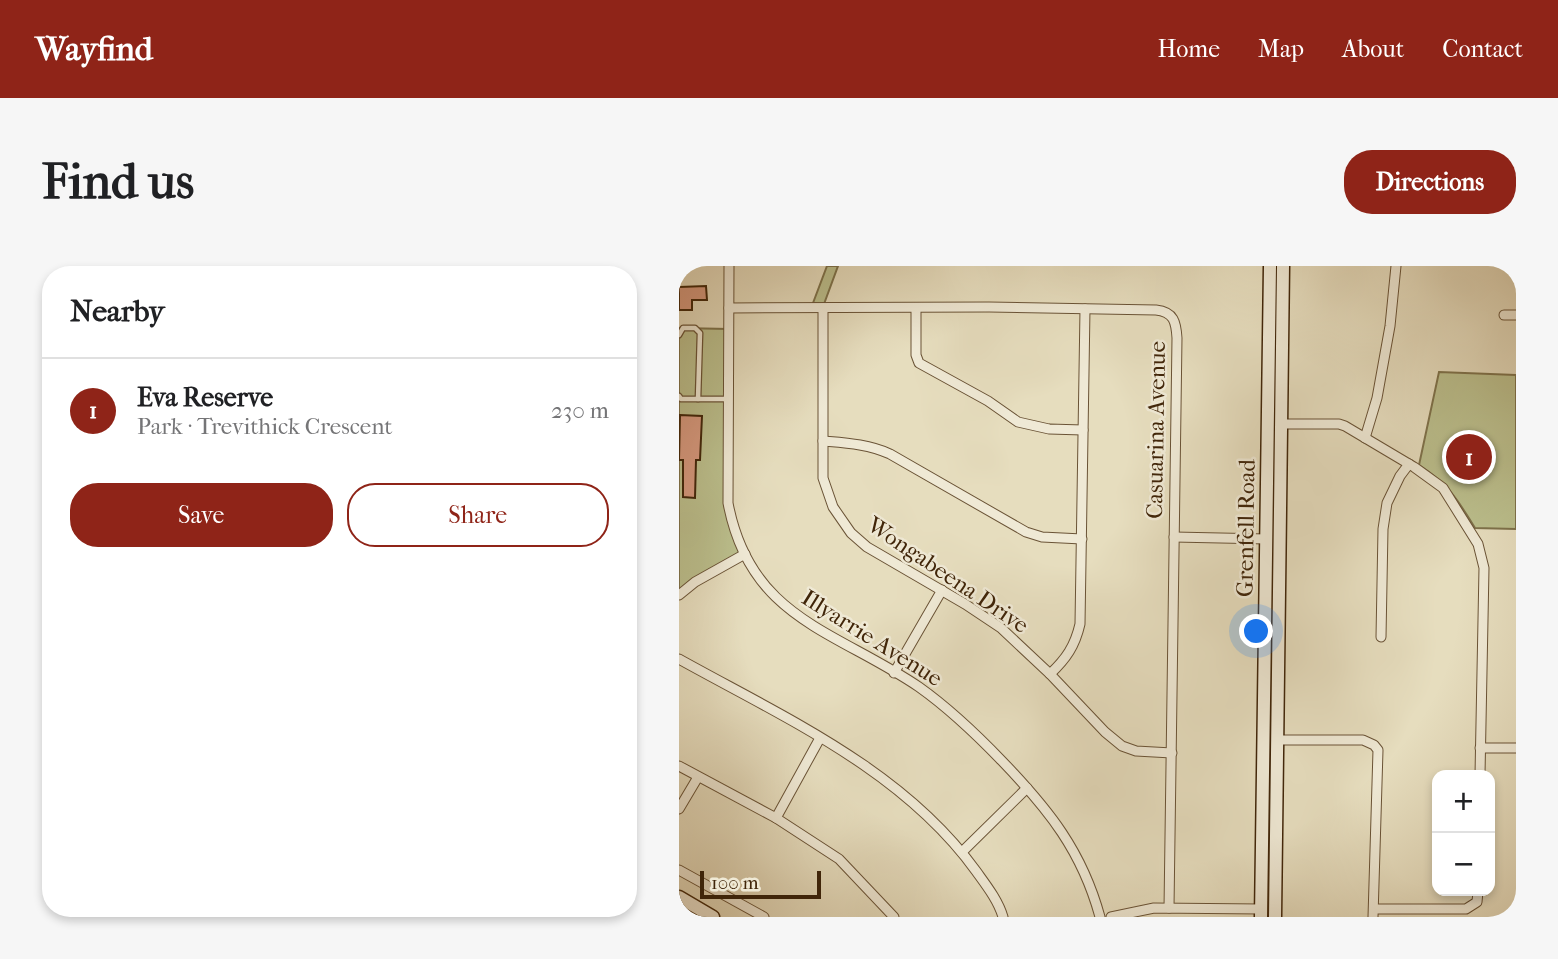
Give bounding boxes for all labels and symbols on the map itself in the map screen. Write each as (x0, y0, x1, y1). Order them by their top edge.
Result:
street label: Casuarina Avenue (1141, 341, 1171, 519)
pin: 1 (1446, 431, 1492, 483)
street label: Grenfell Road (1231, 458, 1261, 597)
street label: Wongabeena Drive (861, 510, 1034, 639)
street label: Illyarrie Avenue (797, 584, 947, 692)
your location (1239, 614, 1273, 648)
scale bar (700, 868, 821, 900)

